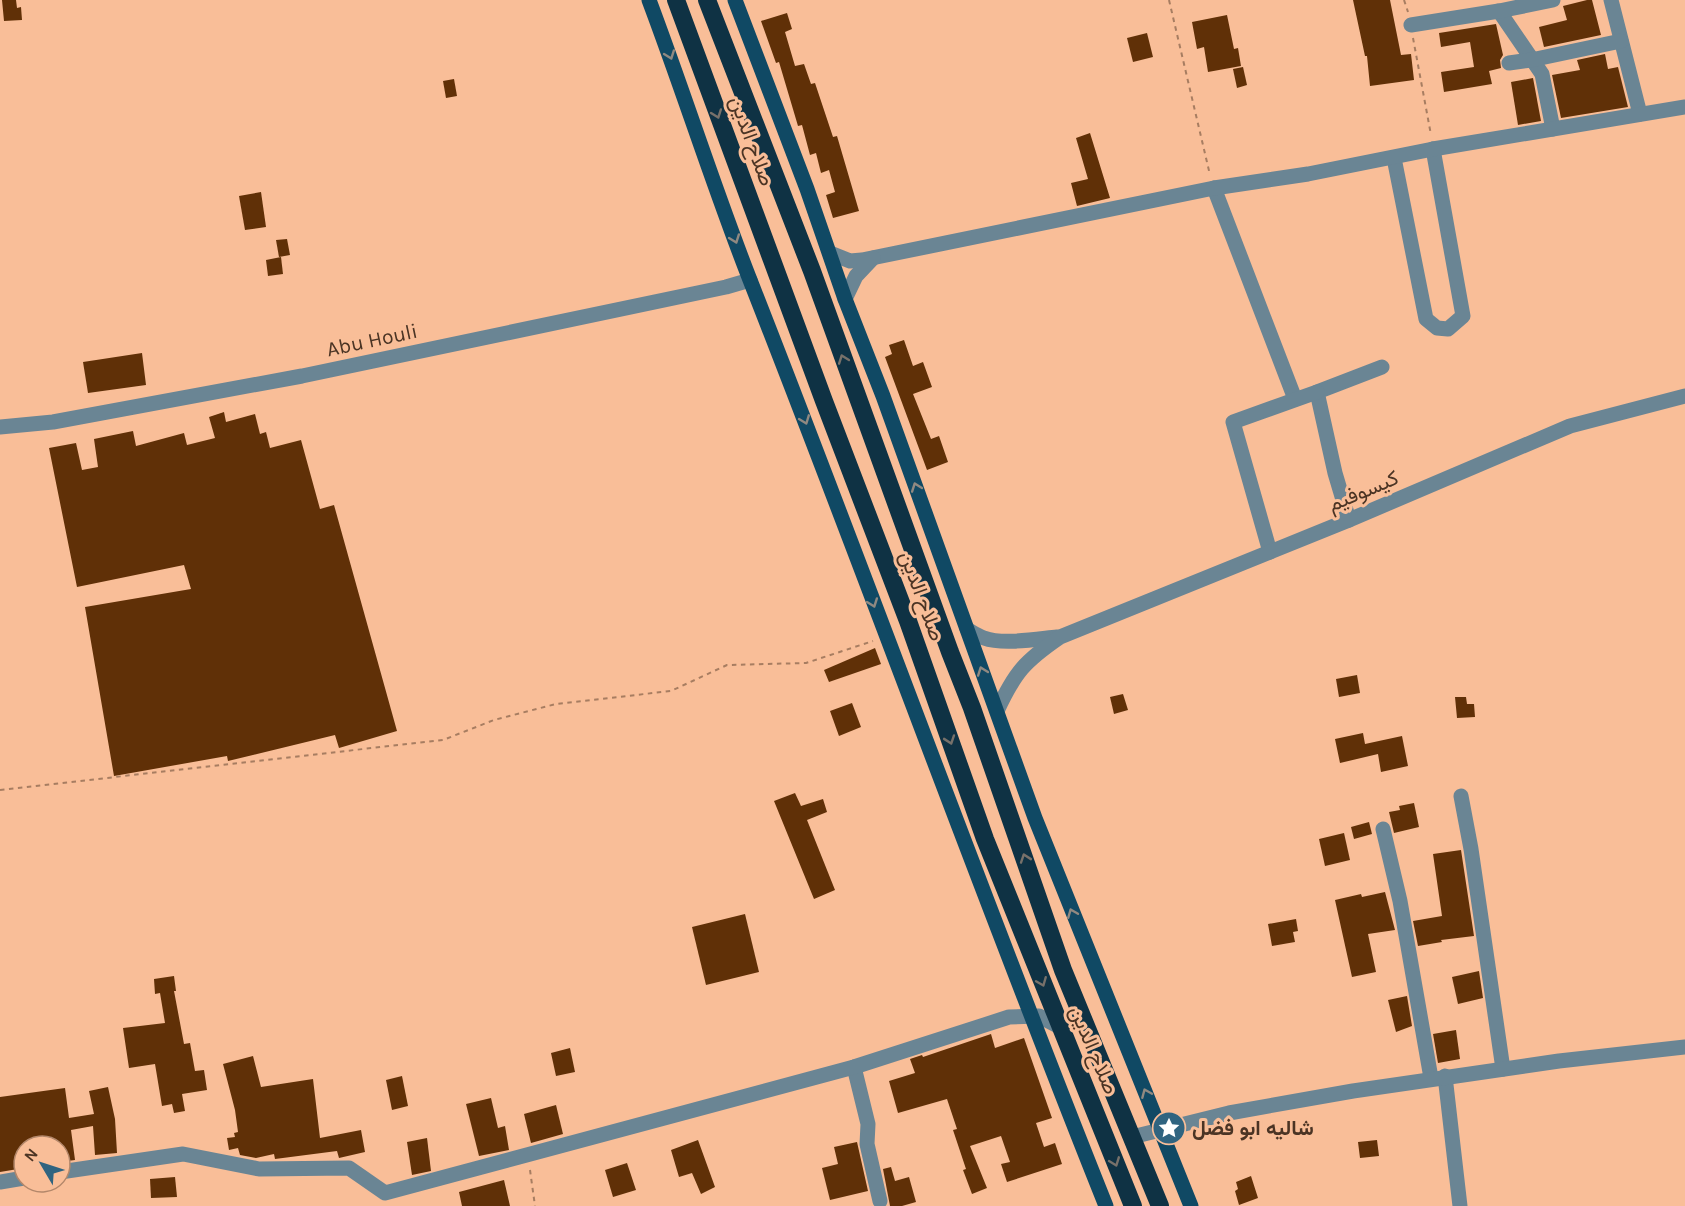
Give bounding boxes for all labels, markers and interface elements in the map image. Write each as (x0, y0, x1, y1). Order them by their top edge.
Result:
one-way arrow (662, 49, 675, 60)
street label: صلاح الدين (723, 93, 779, 190)
one-way arrow (710, 108, 723, 119)
one-way arrow (727, 233, 740, 243)
street label: Abu Houli (324, 319, 420, 361)
one-way arrow (838, 354, 851, 365)
one-way arrow (798, 415, 811, 425)
street label: كيسوفيم (1324, 465, 1403, 518)
one-way arrow (910, 483, 923, 493)
street label: صلاح الدين (893, 548, 949, 645)
one-way arrow (866, 597, 879, 608)
one-way arrow (977, 666, 990, 677)
one-way arrow (943, 734, 956, 745)
one-way arrow (1020, 853, 1033, 864)
one-way arrow (1067, 908, 1079, 919)
one-way arrow (1035, 975, 1047, 986)
street label: صلاح الدين (1063, 1002, 1123, 1099)
one-way arrow (1141, 1088, 1153, 1099)
place icon: شاليه ابو فضل (1151, 1110, 1187, 1146)
place label: شاليه ابو فضل (1192, 1116, 1314, 1141)
north arrow (12, 1134, 72, 1194)
text: N (20, 1144, 42, 1165)
one-way arrow (1108, 1156, 1120, 1167)

